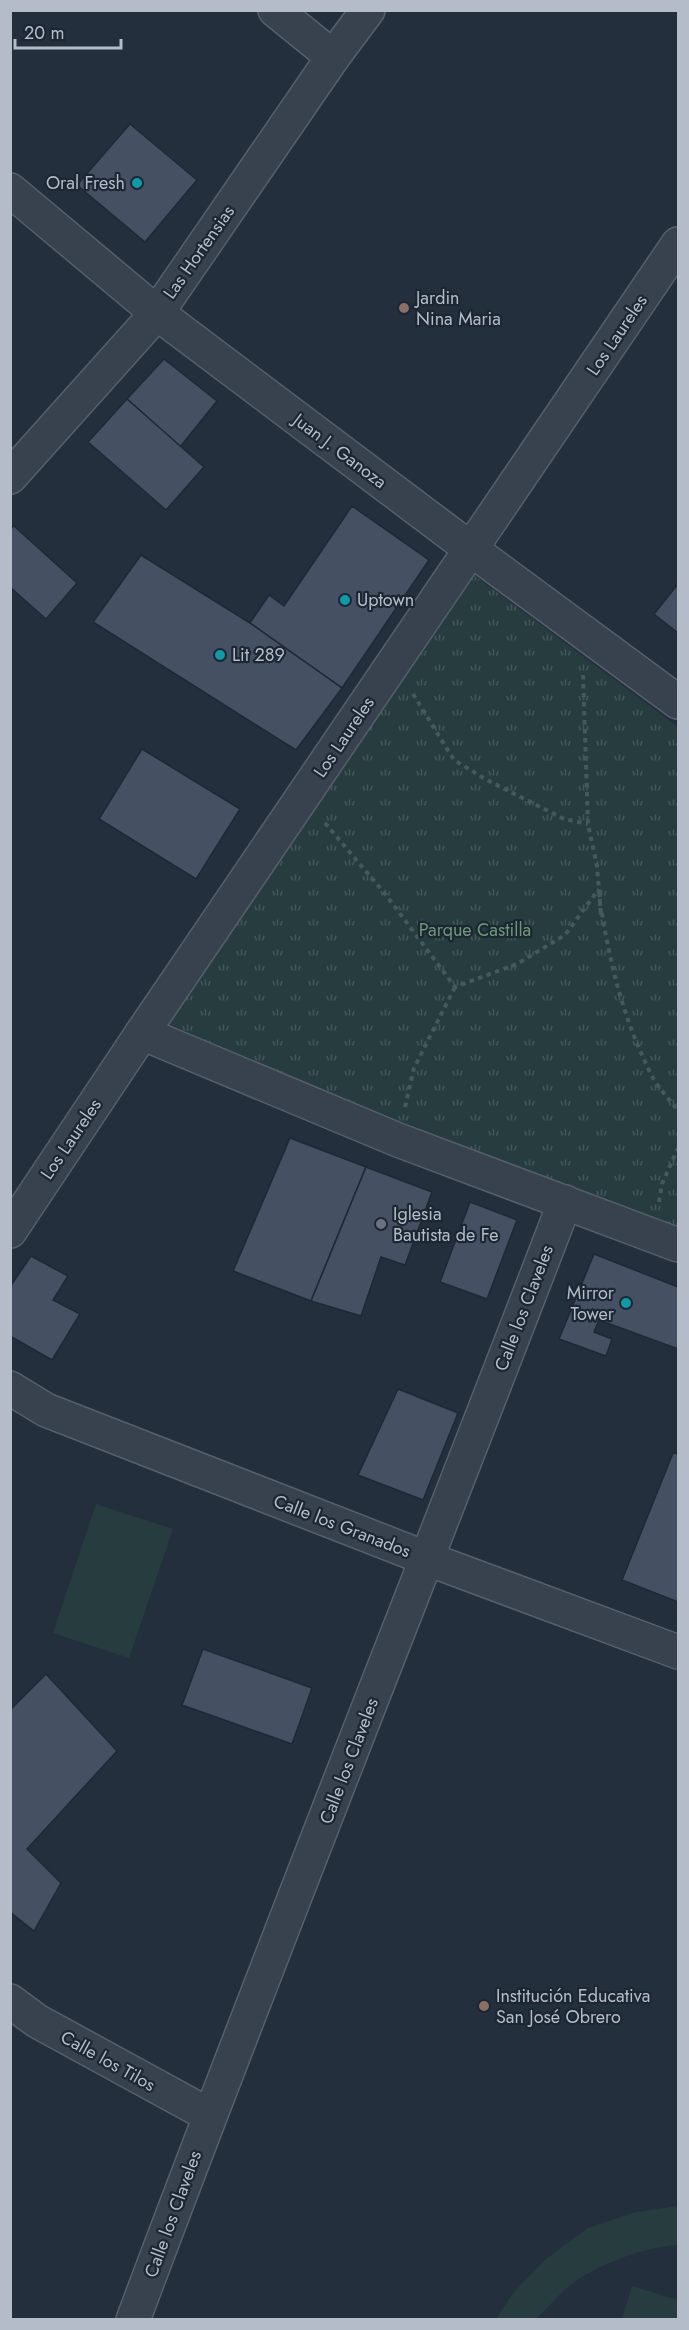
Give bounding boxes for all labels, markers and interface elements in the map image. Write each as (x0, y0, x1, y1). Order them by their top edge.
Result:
scale bar (15, 12, 122, 50)
text: 20 m (24, 20, 64, 46)
place label: Oral Fresh (46, 170, 125, 196)
marker: Oral Fresh (130, 176, 144, 190)
street label: Las Hortensias (157, 200, 241, 304)
place label: Jardin Nina Maria (414, 285, 501, 332)
street label: Los Laureles (580, 289, 654, 381)
marker: Jardin Nina Maria (397, 301, 411, 315)
street label: Juan J. Ganoza (286, 406, 392, 495)
place label: Uptown (357, 587, 414, 613)
marker: Uptown (338, 593, 352, 607)
place label: Lit 289 (232, 642, 285, 668)
marker: Lit 289 (213, 648, 227, 662)
street label: Los Laureles (307, 691, 381, 783)
park label: Parque Castilla (419, 917, 531, 943)
street label: Los Laureles (34, 1093, 108, 1185)
place label: Iglesia Bautista de Fe (393, 1201, 498, 1248)
marker: Iglesia Bautista de Fe (374, 1217, 388, 1231)
street label: Calle los Claveles (488, 1241, 560, 1375)
place label: Mirror Tower (567, 1280, 615, 1327)
marker: Mirror Tower (619, 1296, 633, 1310)
street label: Calle los Granados (270, 1488, 414, 1564)
street label: Calle los Claveles (313, 1694, 385, 1828)
place label: Institución Educativa San José Obrero (496, 1983, 650, 2030)
marker: Institución Educativa San José Obrero (477, 1999, 491, 2013)
street label: Calle los Tilos (56, 2024, 160, 2098)
street label: Calle los Claveles (138, 2147, 208, 2281)

